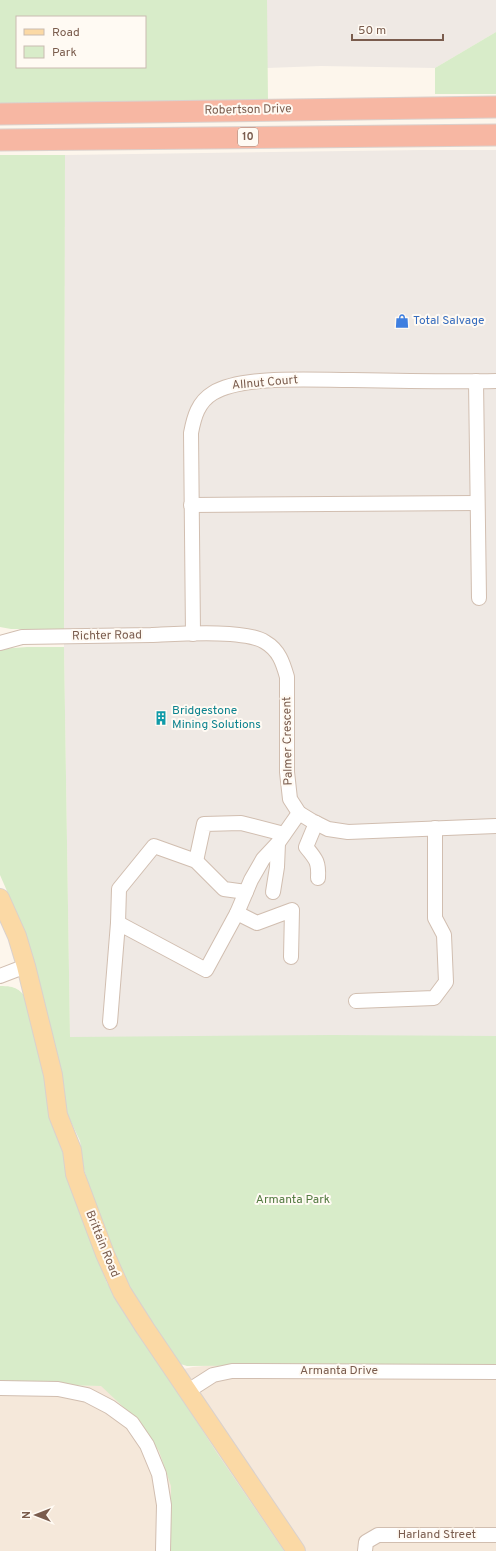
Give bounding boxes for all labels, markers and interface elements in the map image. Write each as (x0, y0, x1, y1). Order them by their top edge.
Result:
legend (16, 16, 146, 68)
scale bar (352, 16, 443, 42)
text: 50 m (358, 23, 386, 39)
text: Road (52, 25, 80, 41)
text: Park (52, 45, 77, 61)
street label: Robertson Drive (204, 101, 292, 119)
road number: 10 (238, 128, 258, 146)
shop icon: Total Salvage (394, 313, 410, 329)
place label: Total Salvage (413, 313, 484, 329)
street label: Allnut Court (231, 372, 299, 394)
street label: Richter Road (72, 627, 142, 645)
street label: Palmer Crescent (279, 696, 297, 786)
place label: Bridgestone Mining Solutions (172, 703, 261, 733)
building icon: Bridgestone Mining Solutions (153, 710, 169, 726)
park label: Armanta Park (256, 1192, 330, 1208)
street label: Brittain Road (81, 1208, 123, 1280)
street label: Armanta Drive (300, 1363, 378, 1379)
north arrow (16, 1495, 56, 1535)
text: N (20, 1511, 34, 1519)
street label: Harland Street (398, 1527, 476, 1543)

